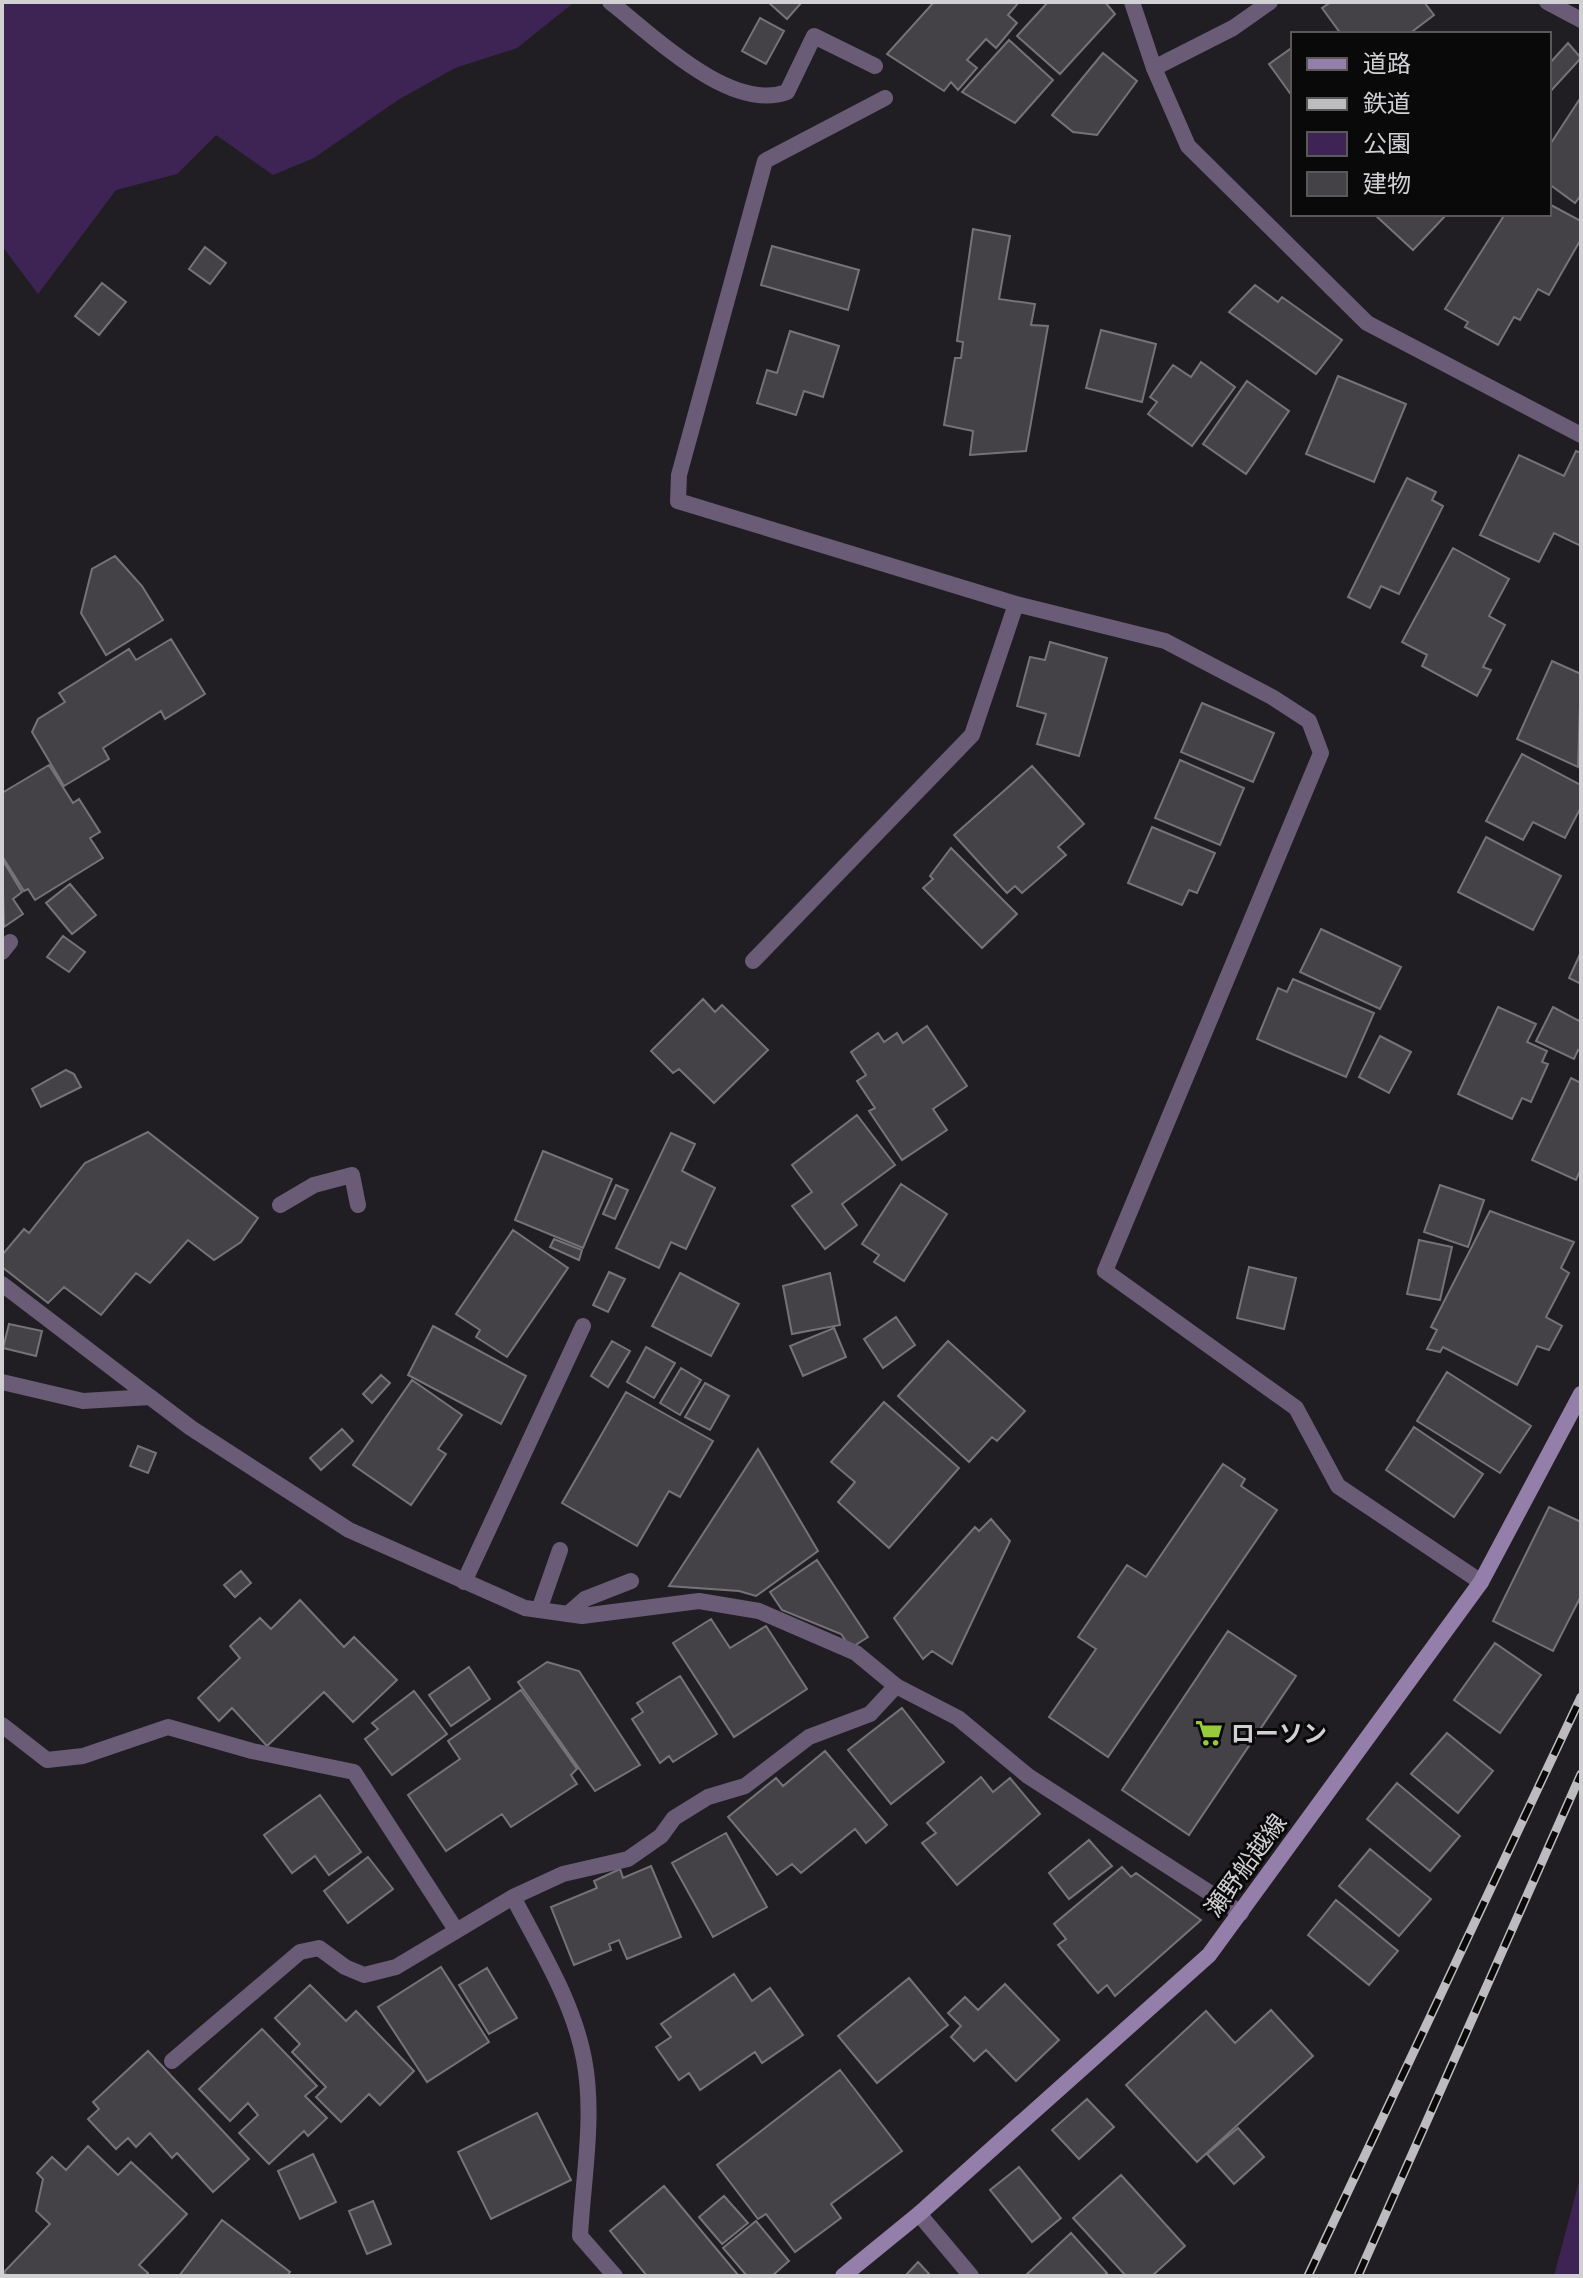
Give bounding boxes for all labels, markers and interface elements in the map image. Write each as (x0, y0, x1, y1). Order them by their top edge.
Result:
legend (1291, 32, 1551, 216)
text: 道路 (1363, 48, 1411, 78)
text: 鉄道 (1363, 88, 1411, 118)
text: 公園 (1363, 128, 1411, 158)
text: 建物 (1363, 168, 1411, 198)
supermarket icon: ローソン (1194, 1718, 1224, 1748)
place label: ローソン (1231, 1718, 1327, 1748)
street label: 瀬野船越線 (1198, 1808, 1292, 1922)

